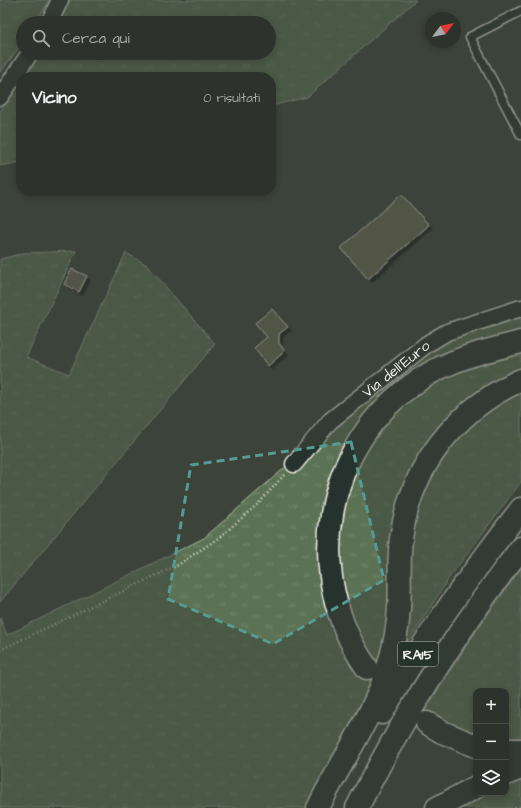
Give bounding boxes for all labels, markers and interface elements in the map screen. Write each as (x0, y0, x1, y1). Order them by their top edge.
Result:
north arrow (425, 12, 461, 48)
search box (16, 16, 276, 60)
icon: search (30, 27, 52, 49)
text: Cerca qui (62, 28, 130, 49)
text: Vicino (32, 86, 77, 110)
text: 0 risultati (203, 89, 260, 107)
street label: Via dell'Euro (358, 335, 435, 403)
road number: RA15 (398, 642, 438, 666)
map controls (473, 688, 509, 796)
button: + (473, 688, 509, 724)
button: − (473, 724, 509, 760)
button: layers (473, 760, 509, 796)

